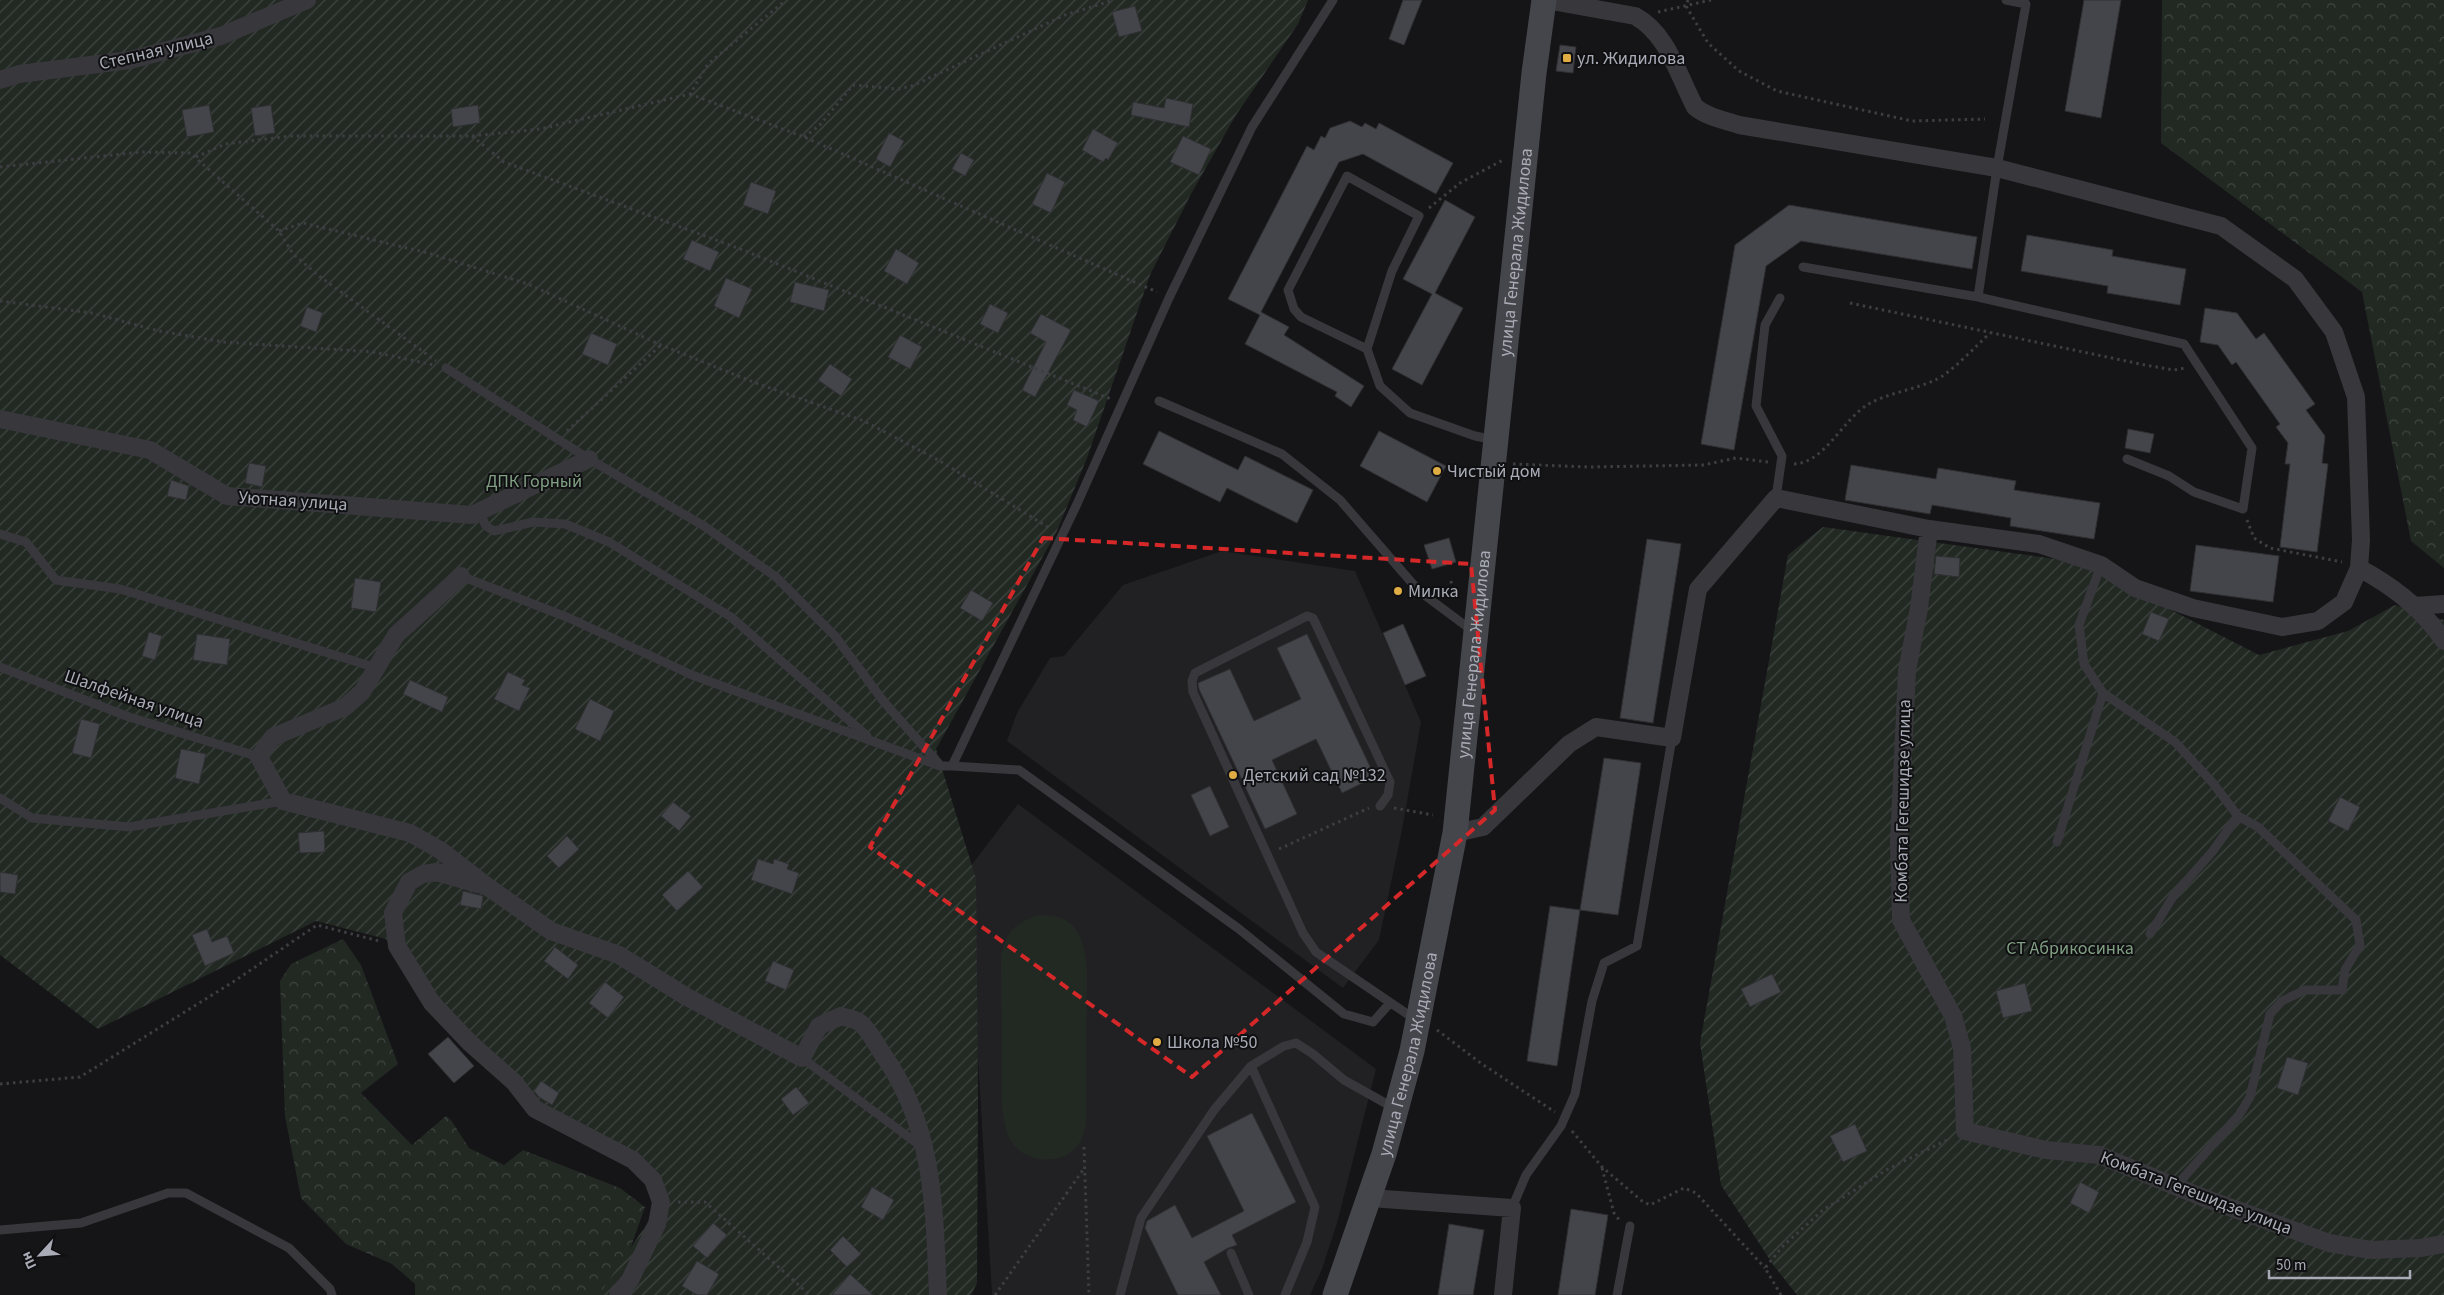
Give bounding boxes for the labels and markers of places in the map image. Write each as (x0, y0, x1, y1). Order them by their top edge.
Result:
place label: ул. Жидилова (1577, 46, 1685, 71)
marker: ул. Жидилова (1561, 52, 1573, 64)
place label: Чистый дом (1447, 459, 1541, 484)
marker: Чистый дом (1431, 465, 1443, 477)
place label: Милка (1408, 579, 1459, 604)
marker: Милка (1392, 585, 1404, 597)
place label: Детский сад №132 (1243, 763, 1386, 788)
marker: Детский сад №132 (1227, 769, 1239, 781)
place label: Школа №50 (1167, 1030, 1257, 1055)
marker: Школа №50 (1151, 1036, 1163, 1048)

